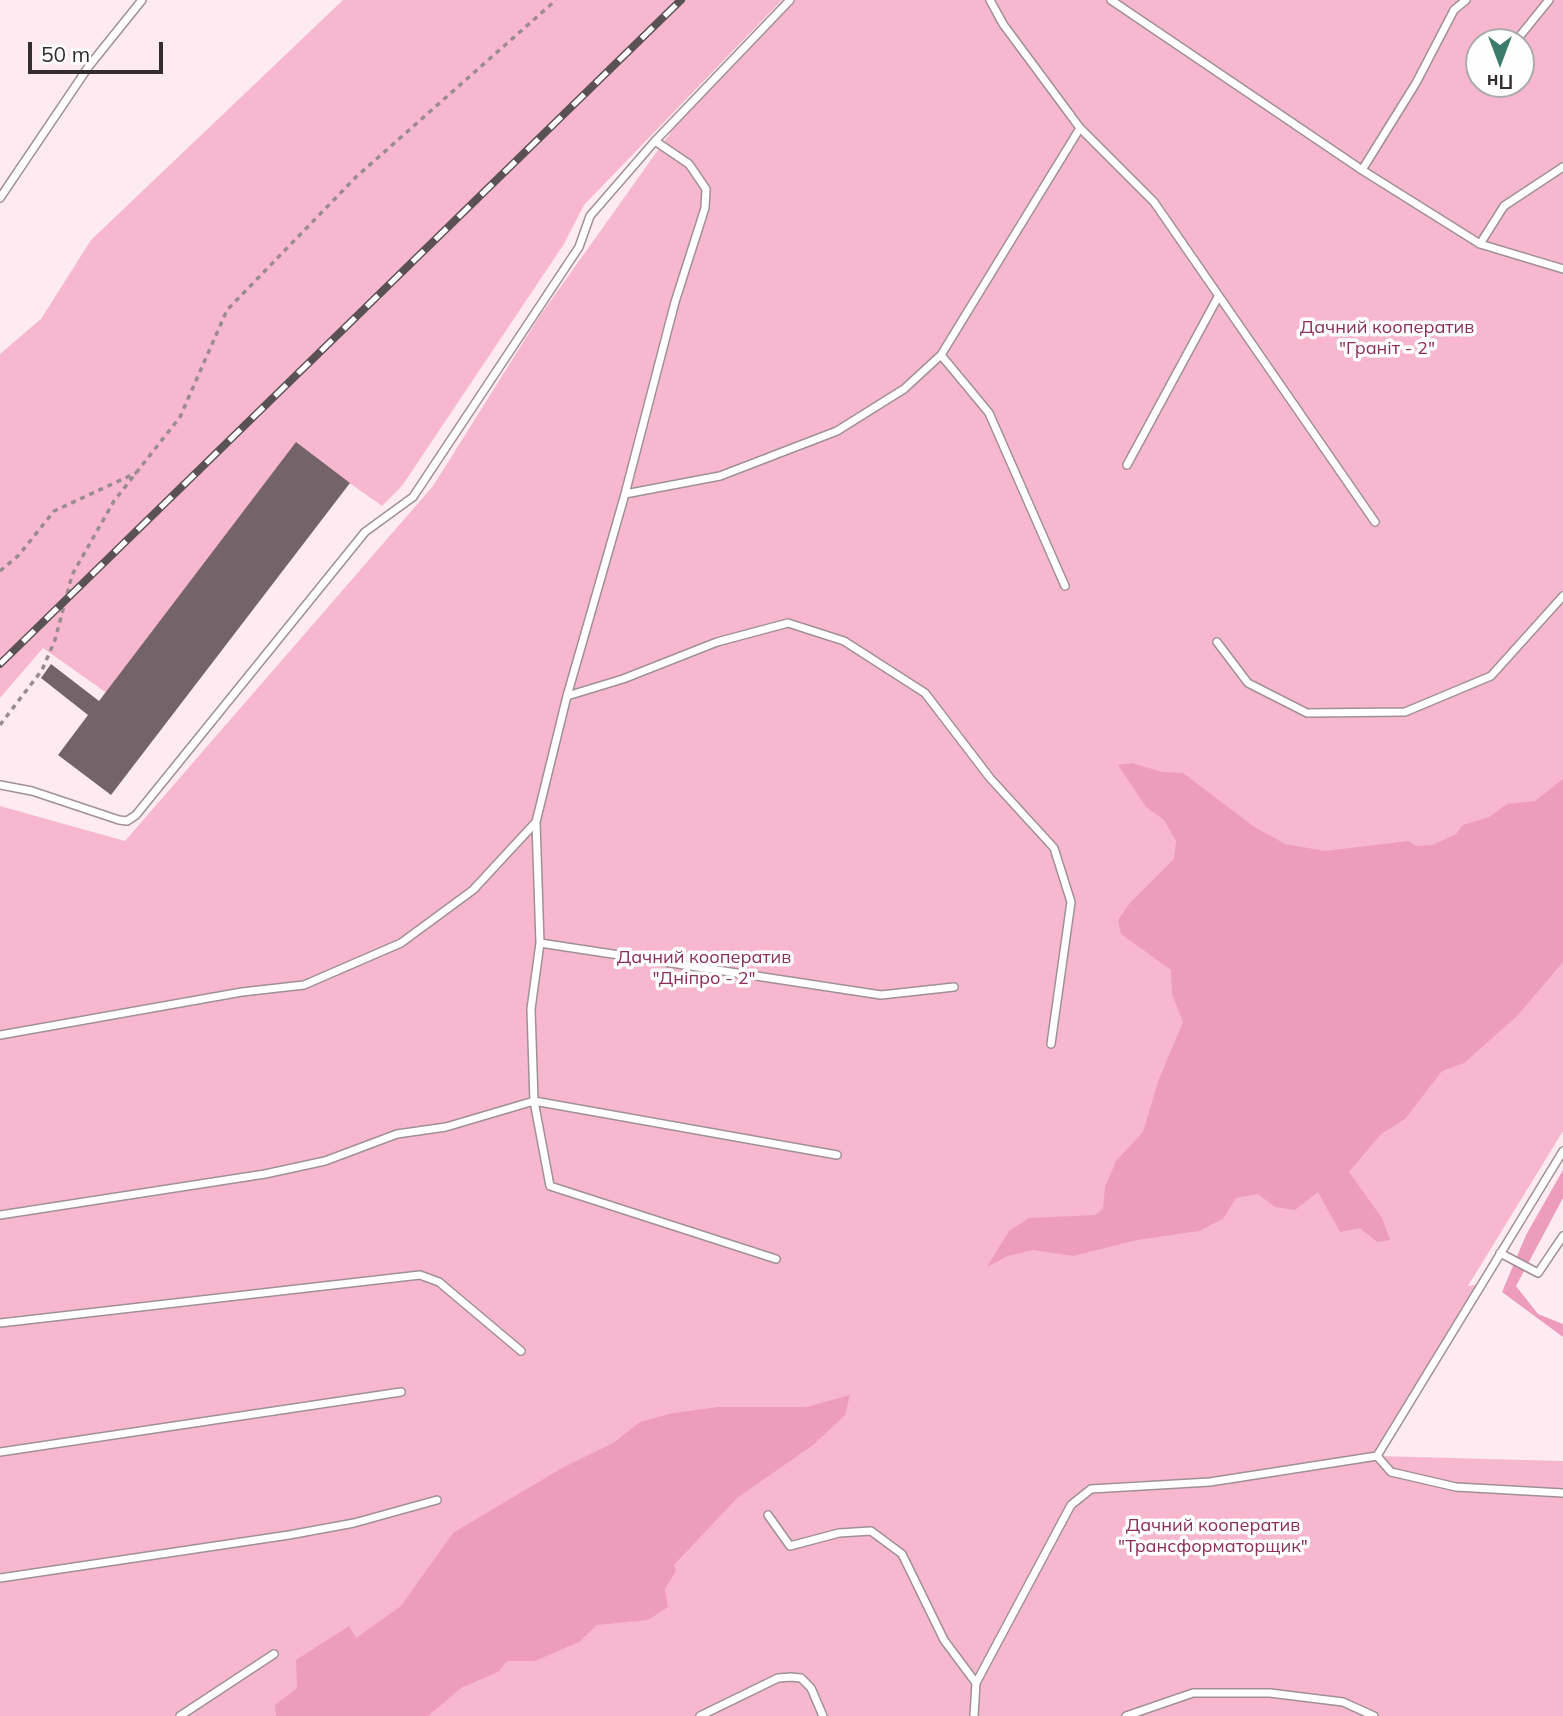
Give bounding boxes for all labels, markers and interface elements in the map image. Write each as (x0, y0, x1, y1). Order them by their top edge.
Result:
scale bar (32, 28, 166, 72)
north arrow (1465, 28, 1535, 98)
text: 50 m (41, 41, 90, 67)
text: Пн (1487, 70, 1513, 94)
park label: Дачний кооператив "Граніт - 2" (1300, 317, 1474, 360)
park label: Дачний кооператив "Дніпро - 2" (617, 947, 791, 990)
park label: Дачний кооператив "Трансформаторщик" (1118, 1515, 1308, 1558)

